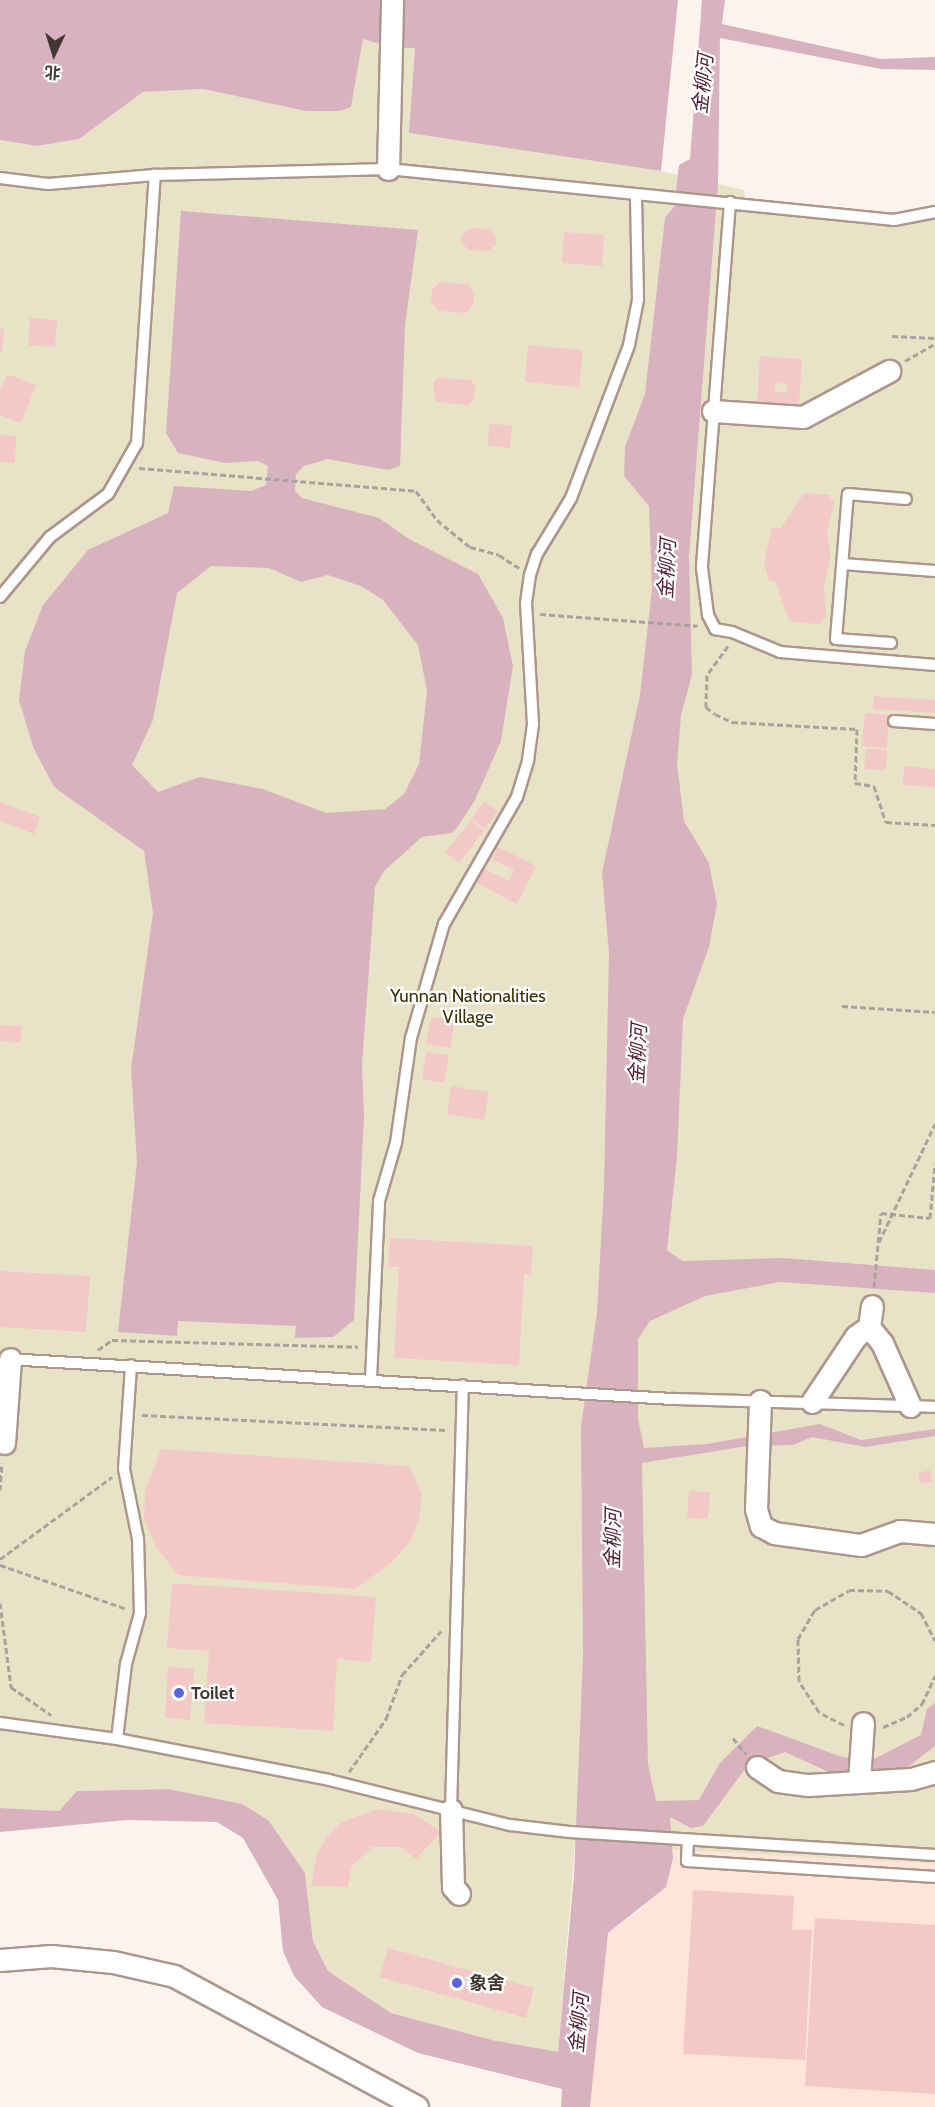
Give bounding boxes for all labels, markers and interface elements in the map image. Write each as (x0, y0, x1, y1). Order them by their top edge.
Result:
north arrow (24, 24, 84, 84)
water label: 金柳河 (688, 53, 718, 115)
text: 北 (44, 62, 61, 82)
water label: 金柳河 (653, 538, 681, 600)
park label: Yunnan Nationalities Village (390, 986, 546, 1028)
water label: 金柳河 (624, 1023, 652, 1085)
water label: 金柳河 (600, 1509, 626, 1569)
place label: Toilet (191, 1682, 234, 1704)
marker: Toilet (172, 1686, 186, 1700)
place label: 象舍 (469, 1972, 505, 1994)
marker: 象舍 (450, 1976, 464, 1990)
water label: 金柳河 (564, 1992, 594, 2054)

